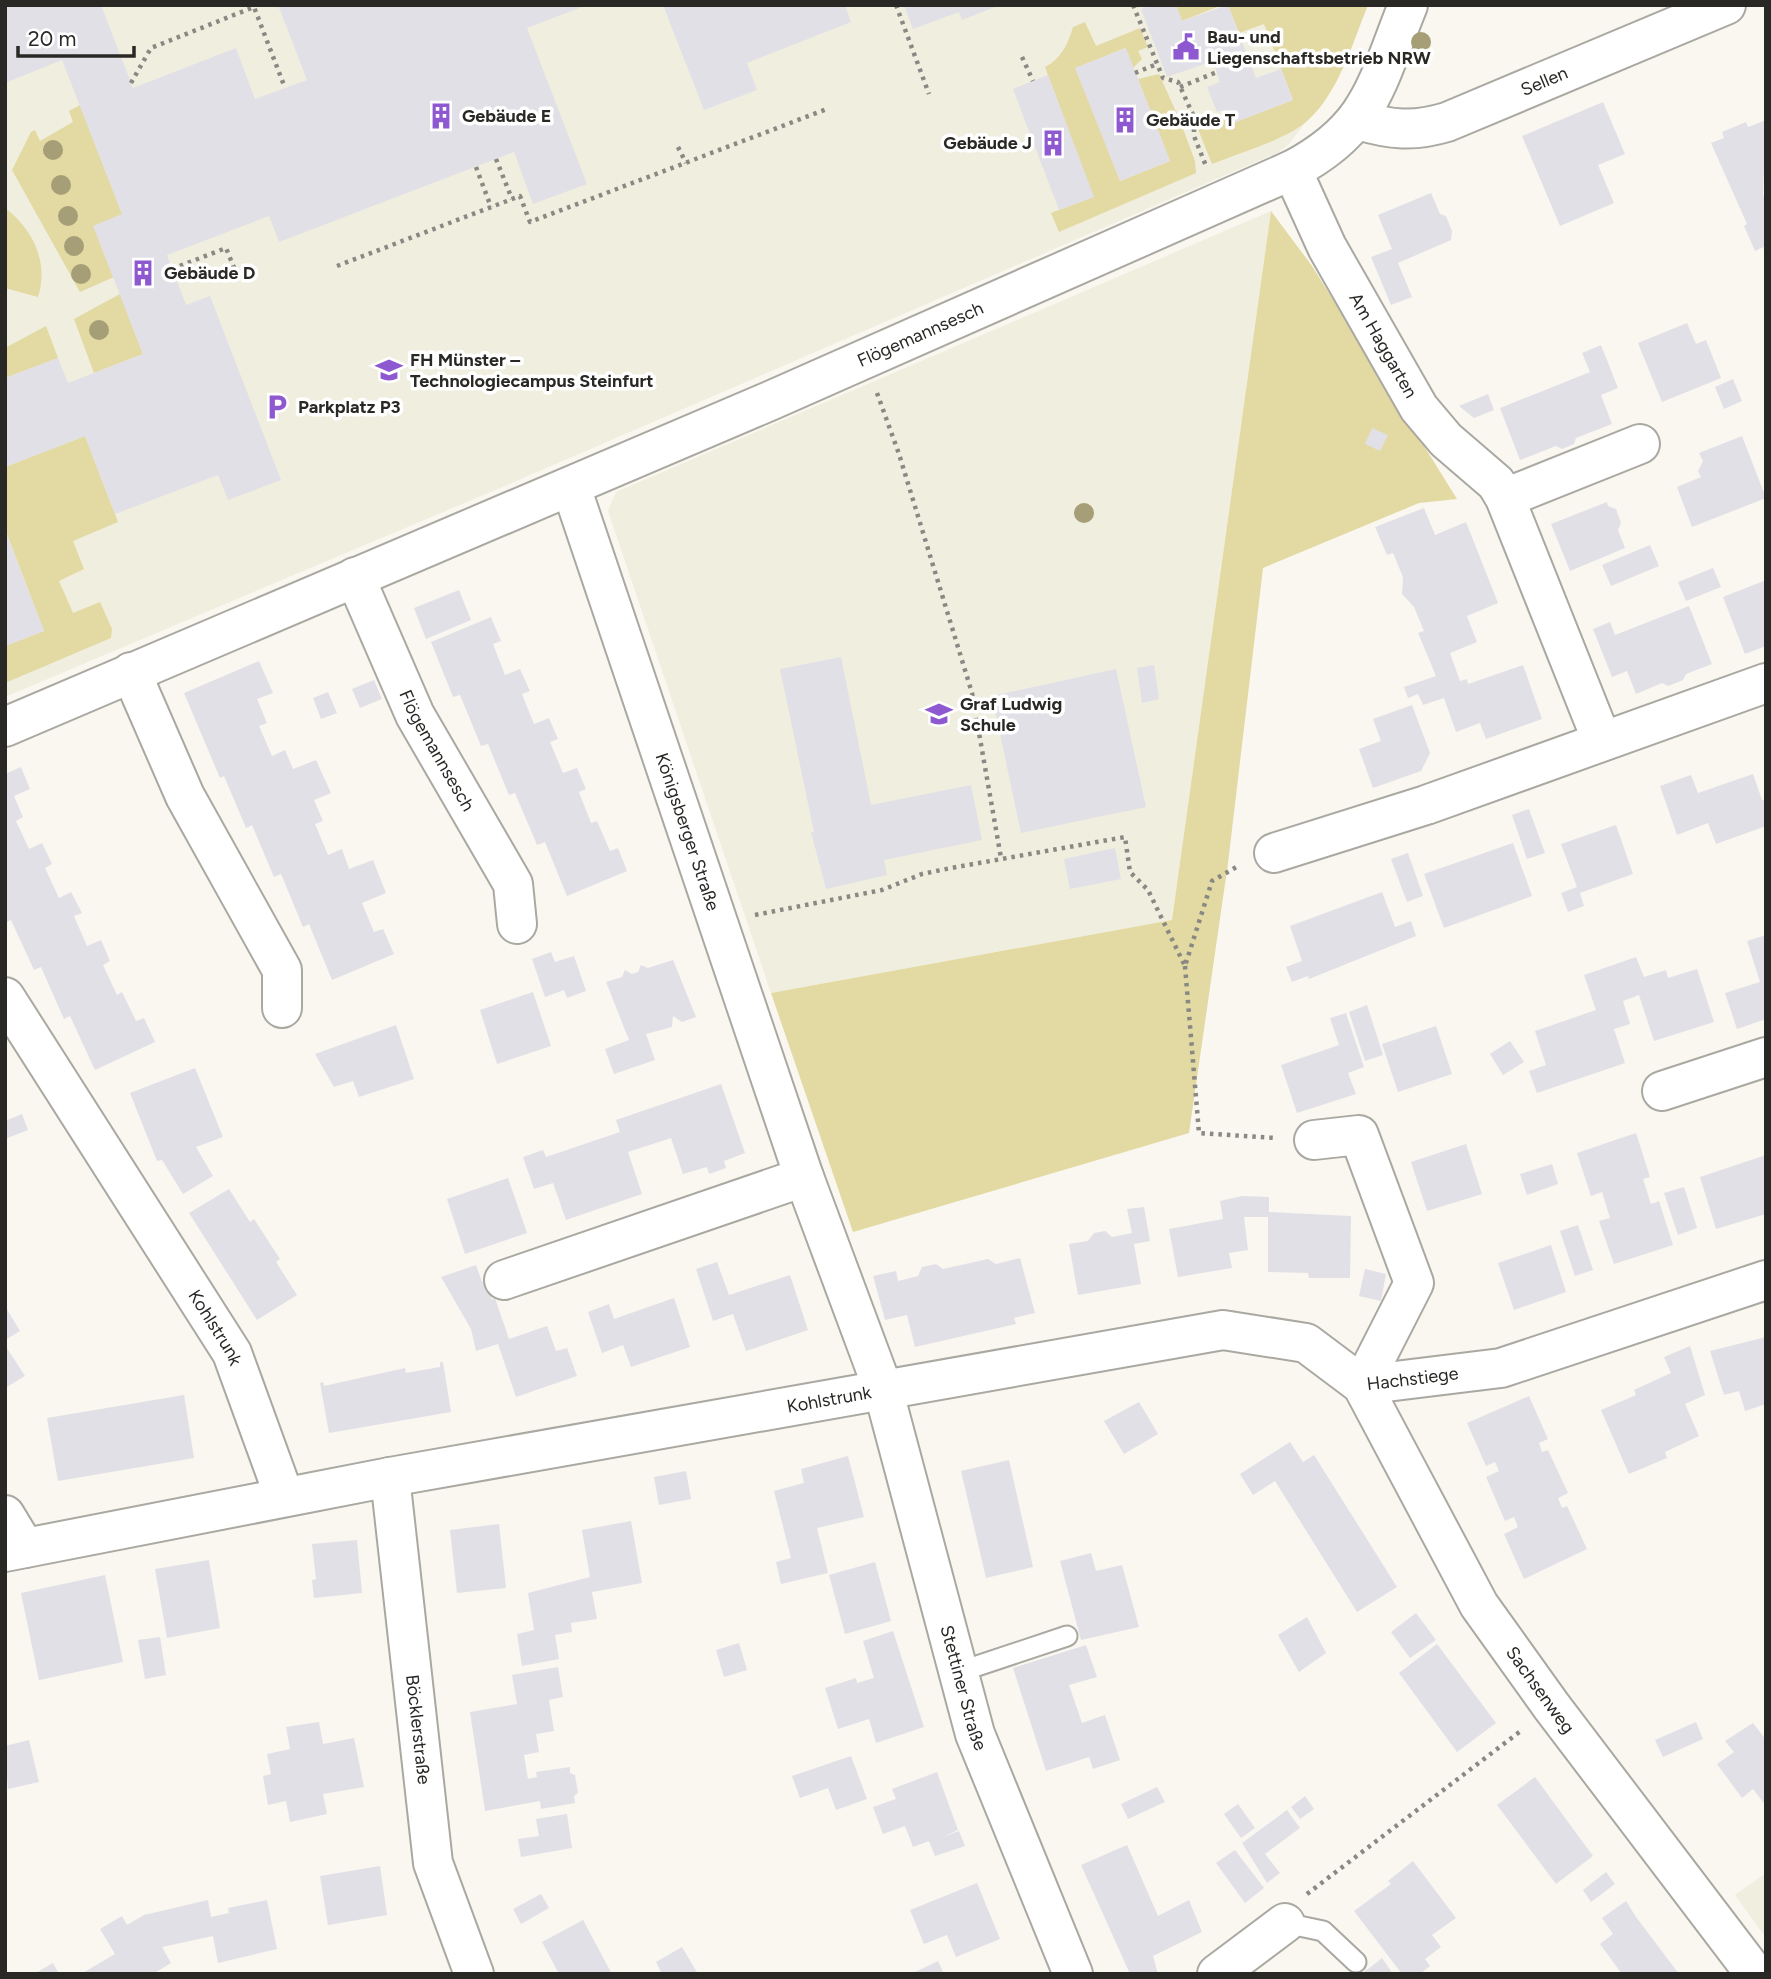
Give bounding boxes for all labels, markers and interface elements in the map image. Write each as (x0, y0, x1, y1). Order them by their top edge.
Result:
scale bar (18, 14, 133, 58)
text: 20 m (28, 26, 76, 51)
place label: Bau- und Liegenschaftsbetrieb NRW (1207, 26, 1431, 69)
public building icon: Bau- und Liegenschaftsbetrieb NRW (1171, 32, 1201, 62)
street label: Sellen (1517, 62, 1571, 101)
building icon: Gebäude E (426, 101, 456, 131)
place label: Gebäude E (462, 105, 551, 127)
building icon: Gebäude T (1110, 105, 1140, 135)
place label: Gebäude T (1146, 109, 1236, 131)
building icon: Gebäude J (1038, 128, 1068, 158)
place label: Gebäude J (943, 132, 1032, 154)
building icon: Gebäude D (128, 258, 158, 288)
place label: Gebäude D (164, 262, 255, 284)
street label: Am Haggarten (1345, 289, 1422, 402)
street label: Flögemannsesch (854, 297, 987, 372)
place label: FH Münster – Technologiecampus Steinfurt (410, 349, 654, 392)
school or university icon: FH Münster – Technologiecampus Steinfurt (374, 355, 404, 385)
parking icon: Parkplatz P3 (262, 392, 292, 422)
place label: Parkplatz P3 (298, 396, 401, 418)
street label: Flögemannsesch (394, 687, 479, 815)
place label: Graf Ludwig Schule (960, 693, 1062, 736)
school or university icon: Graf Ludwig Schule (924, 699, 954, 729)
street label: Königsberger Straße (651, 750, 724, 914)
street label: Kohlstrunk (184, 1286, 247, 1369)
street label: Hachstiege (1366, 1362, 1460, 1395)
street label: Kohlstrunk (785, 1381, 873, 1418)
street label: Stettiner Straße (935, 1623, 992, 1754)
street label: Sachsenweg (1501, 1642, 1579, 1738)
street label: Böcklerstraße (401, 1673, 435, 1786)

